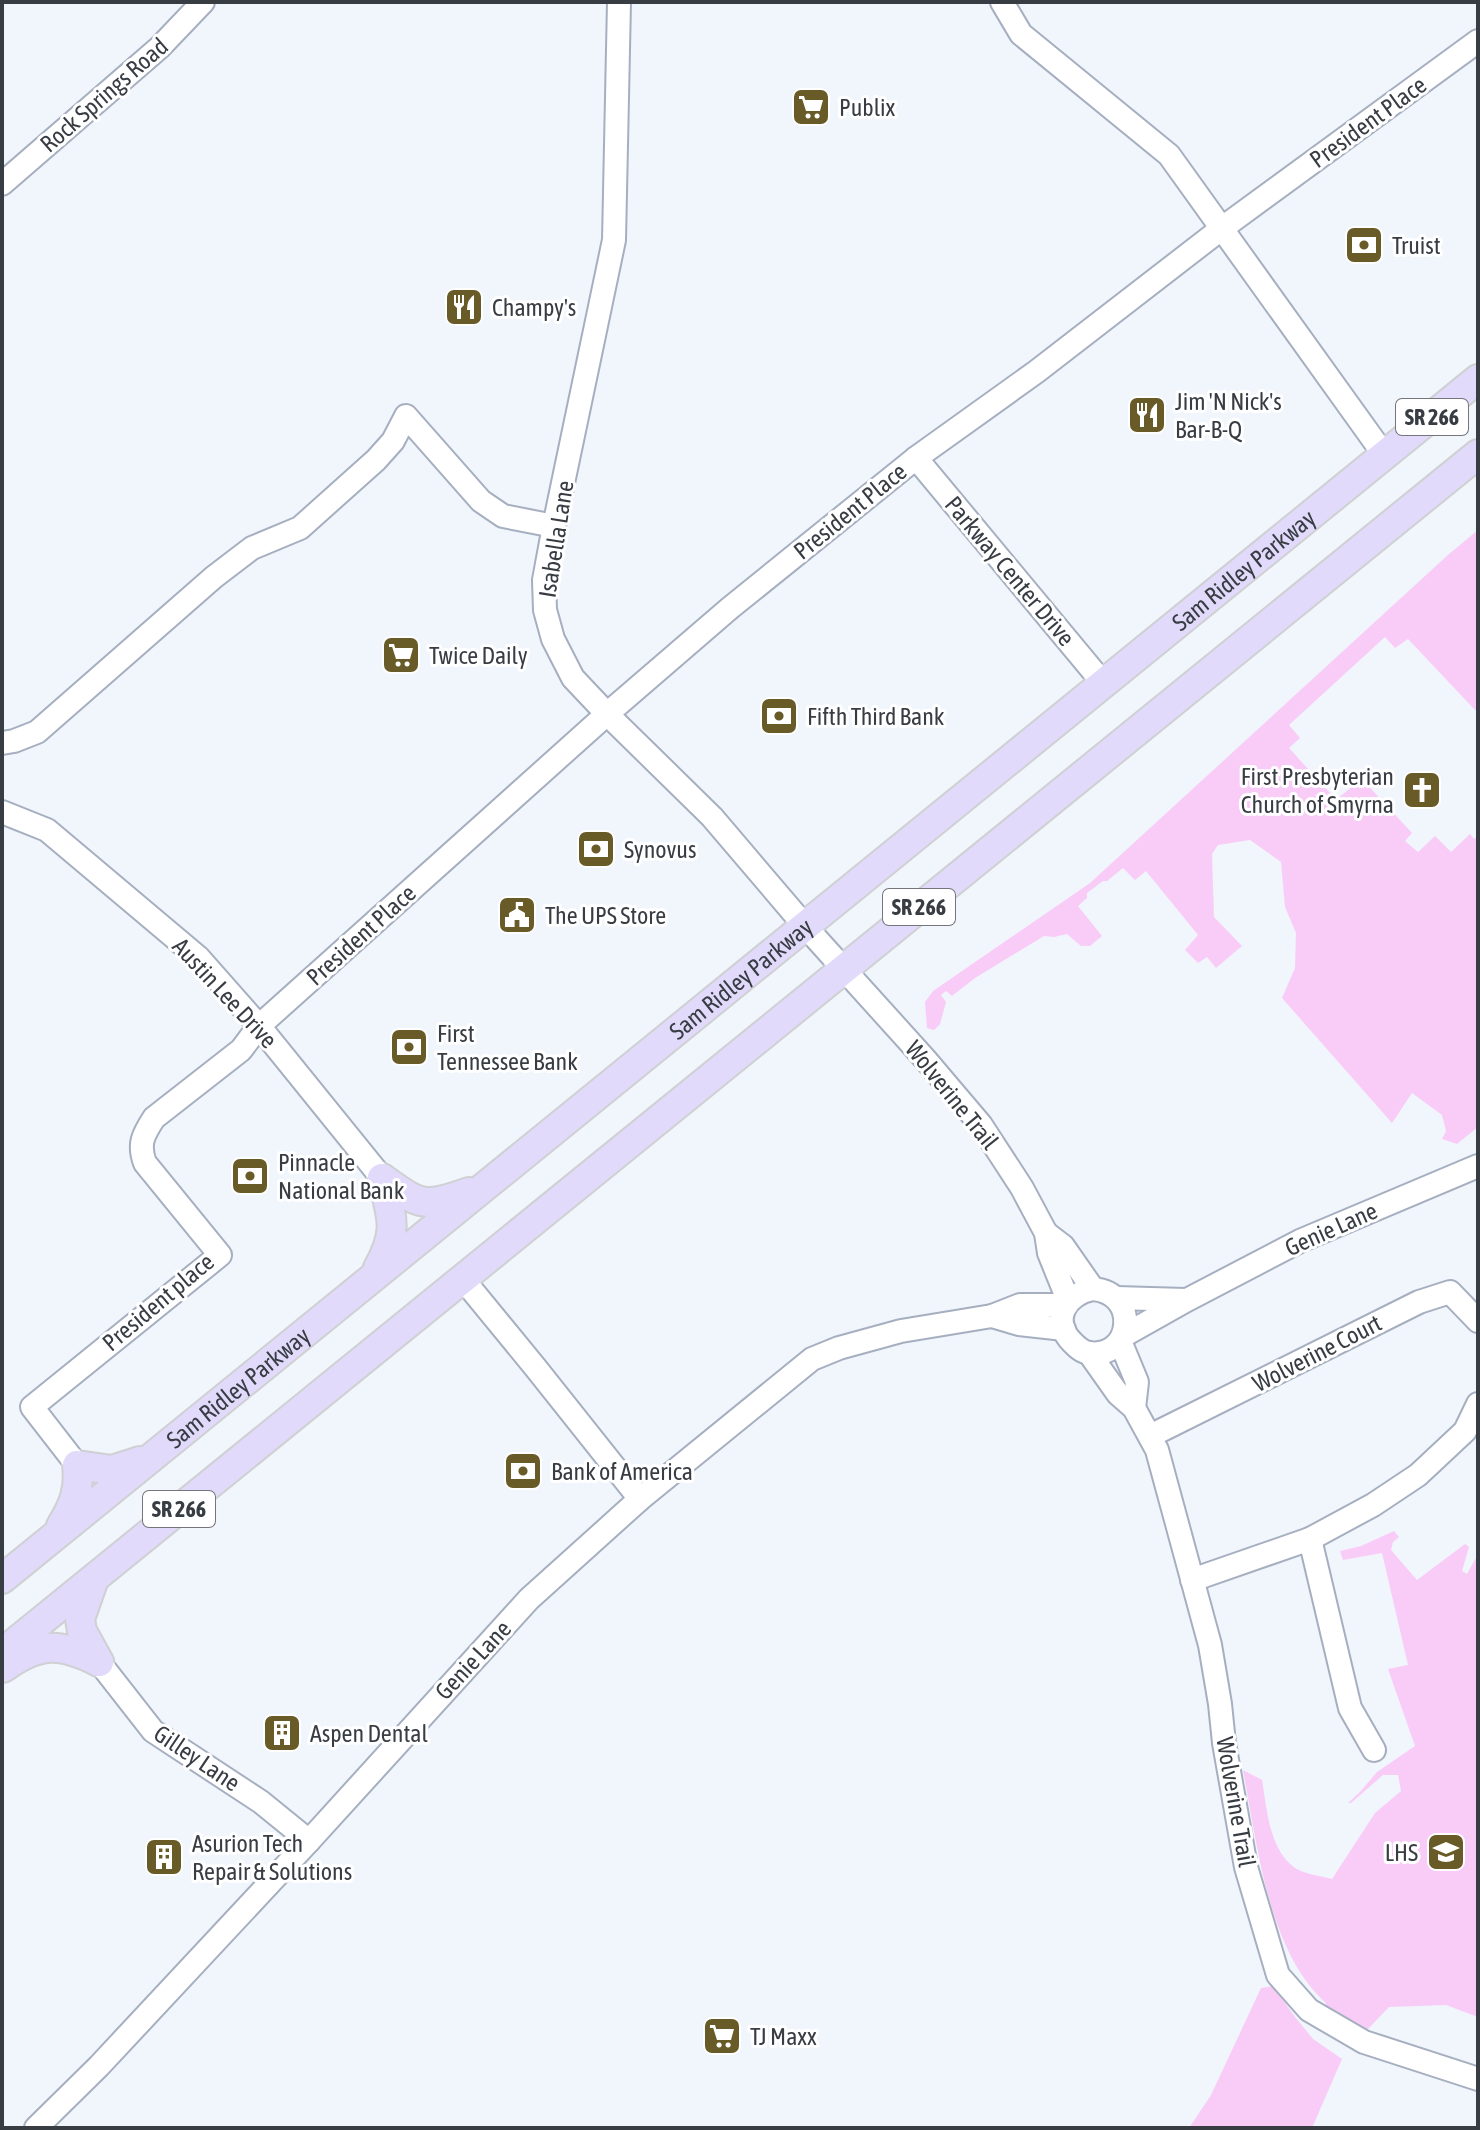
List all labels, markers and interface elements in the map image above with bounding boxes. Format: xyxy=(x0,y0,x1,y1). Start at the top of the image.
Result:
street label: Rock Springs Road xyxy=(35,32,173,158)
street label: President Place xyxy=(1305,71,1431,173)
supermarket icon: Publix xyxy=(790,86,832,128)
place label: Publix xyxy=(839,94,896,121)
bank icon: Truist xyxy=(1343,224,1385,266)
place label: Truist xyxy=(1392,232,1441,259)
restaurant icon: Champy's xyxy=(443,286,485,328)
place label: Champy's xyxy=(492,294,576,321)
place label: Jim 'N Nick's Bar-B-Q xyxy=(1175,388,1282,443)
restaurant icon: Jim 'N Nick's Bar-B-Q xyxy=(1126,394,1168,436)
road number: SR 266 xyxy=(1396,399,1468,435)
street label: President Place xyxy=(788,457,912,565)
street label: Isabella Lane xyxy=(533,479,579,599)
street label: Parkway Center Drive xyxy=(940,491,1080,651)
street label: Sam Ridley Parkway xyxy=(1167,504,1320,636)
supermarket icon: Twice Daily xyxy=(380,634,422,676)
place label: Twice Daily xyxy=(429,642,528,669)
bank icon: Fifth Third Bank xyxy=(758,695,800,737)
place label: Fifth Third Bank xyxy=(807,703,945,730)
place label: First Presbyterian Church of Smyrna xyxy=(1241,763,1394,818)
church icon: First Presbyterian Church of Smyrna xyxy=(1401,769,1443,811)
bank icon: Synovus xyxy=(575,828,617,870)
place label: Synovus xyxy=(624,836,696,863)
street label: President Place xyxy=(301,879,421,991)
road number: SR 266 xyxy=(883,889,955,925)
public building icon: The UPS Store xyxy=(496,894,538,936)
place label: The UPS Store xyxy=(545,902,666,929)
street label: Sam Ridley Parkway xyxy=(664,912,818,1044)
street label: Austin Lee Drive xyxy=(167,933,283,1053)
place label: First Tennessee Bank xyxy=(437,1020,578,1075)
bank icon: First Tennessee Bank xyxy=(388,1026,430,1068)
street label: Wolverine Trail xyxy=(900,1035,1004,1155)
place label: Pinnacle National Bank xyxy=(278,1149,405,1204)
bank icon: Pinnacle National Bank xyxy=(229,1155,271,1197)
street label: Genie Lane xyxy=(1281,1197,1381,1261)
street label: President place xyxy=(97,1248,219,1356)
street label: Wolverine Court xyxy=(1248,1309,1386,1397)
street label: Sam Ridley Parkway xyxy=(161,1321,315,1453)
bank icon: Bank of America xyxy=(502,1450,544,1492)
place label: Bank of America xyxy=(551,1458,693,1485)
road number: SR 266 xyxy=(143,1491,215,1527)
street label: Genie Lane xyxy=(430,1615,516,1705)
building icon: Aspen Dental xyxy=(261,1712,303,1754)
street label: Gilley Lane xyxy=(149,1720,245,1796)
place label: Aspen Dental xyxy=(310,1720,428,1747)
street label: Wolverine Trail xyxy=(1211,1735,1261,1870)
place label: Asurion Tech Repair & Solutions xyxy=(192,1830,352,1885)
school or university icon: LHS xyxy=(1425,1831,1467,1873)
building icon: Asurion Tech Repair & Solutions xyxy=(143,1836,185,1878)
place label: LHS xyxy=(1385,1839,1418,1866)
supermarket icon: TJ Maxx xyxy=(701,2015,743,2057)
place label: TJ Maxx xyxy=(750,2023,817,2050)

